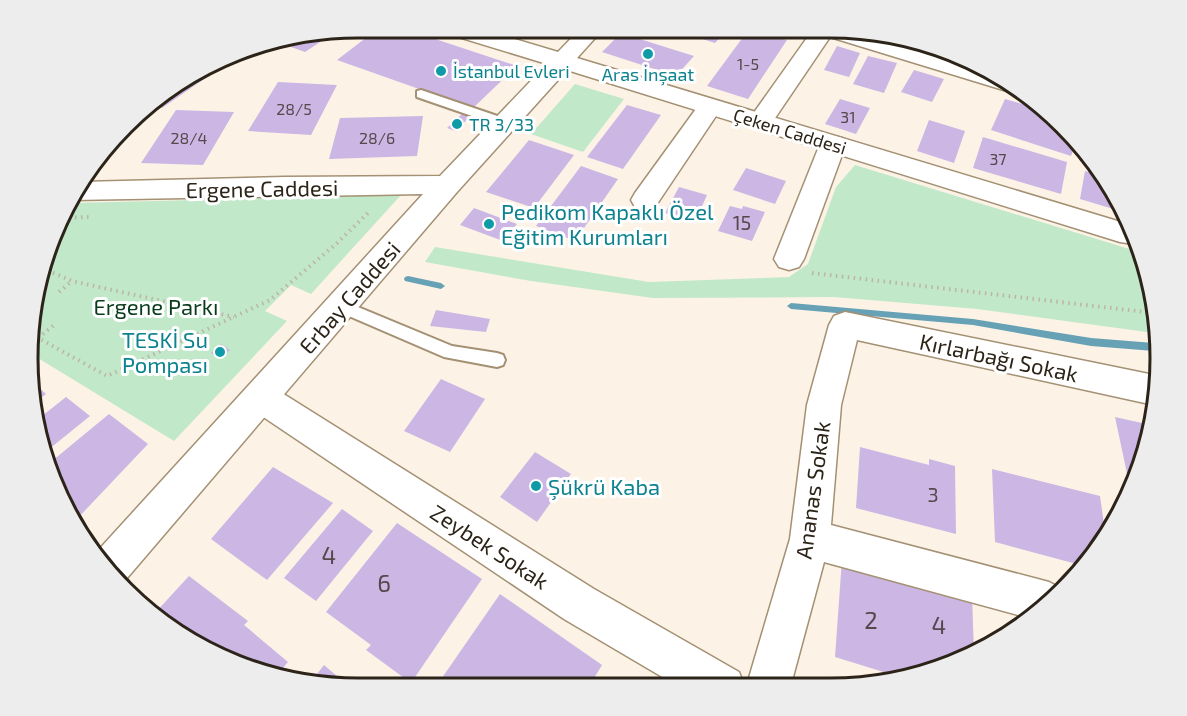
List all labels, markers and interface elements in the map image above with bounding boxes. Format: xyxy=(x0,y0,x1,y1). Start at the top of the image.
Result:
marker: Aras İnşaat xyxy=(641,47,655,61)
house number: 1-5 xyxy=(737,54,759,73)
place label: İstanbul Evleri xyxy=(453,60,570,82)
place label: Aras İnşaat xyxy=(602,63,694,86)
marker: İstanbul Evleri xyxy=(434,64,448,78)
house number: 28/5 xyxy=(276,99,312,118)
street label: Çeken Caddesi xyxy=(731,103,849,160)
house number: 31 xyxy=(840,107,856,126)
place label: TR 3/33 xyxy=(469,113,534,135)
marker: TR 3/33 xyxy=(450,117,464,131)
house number: 28/4 xyxy=(171,128,208,147)
house number: 28/6 xyxy=(359,128,395,147)
house number: 37 xyxy=(989,149,1007,168)
street label: Ergene Caddesi xyxy=(185,174,339,202)
place label: Pedikom Kapaklı Özel Eğitim Kurumları xyxy=(501,198,714,249)
house number: 15 xyxy=(733,210,751,234)
marker: Pedikom Kapaklı Özel Eğitim Kurumları xyxy=(482,217,496,231)
street label: Erbay Caddesi xyxy=(293,236,405,358)
park label: Ergene Parkı xyxy=(93,293,219,319)
place label: TESKİ Su Pompası xyxy=(122,326,208,377)
street label: Kırlarbağı Sokak xyxy=(917,328,1081,386)
marker: TESKİ Su Pompası xyxy=(213,345,227,359)
street label: Ananas Sokak xyxy=(789,419,835,561)
place label: Şükrü Kaba xyxy=(548,473,660,501)
marker: Şükrü Kaba xyxy=(529,479,543,493)
house number: 3 xyxy=(927,482,939,506)
street label: Zeybek Sokak xyxy=(426,498,554,594)
house number: 4 xyxy=(322,540,336,569)
house number: 6 xyxy=(377,568,391,597)
house number: 2 xyxy=(864,605,878,634)
house number: 4 xyxy=(932,610,946,639)

